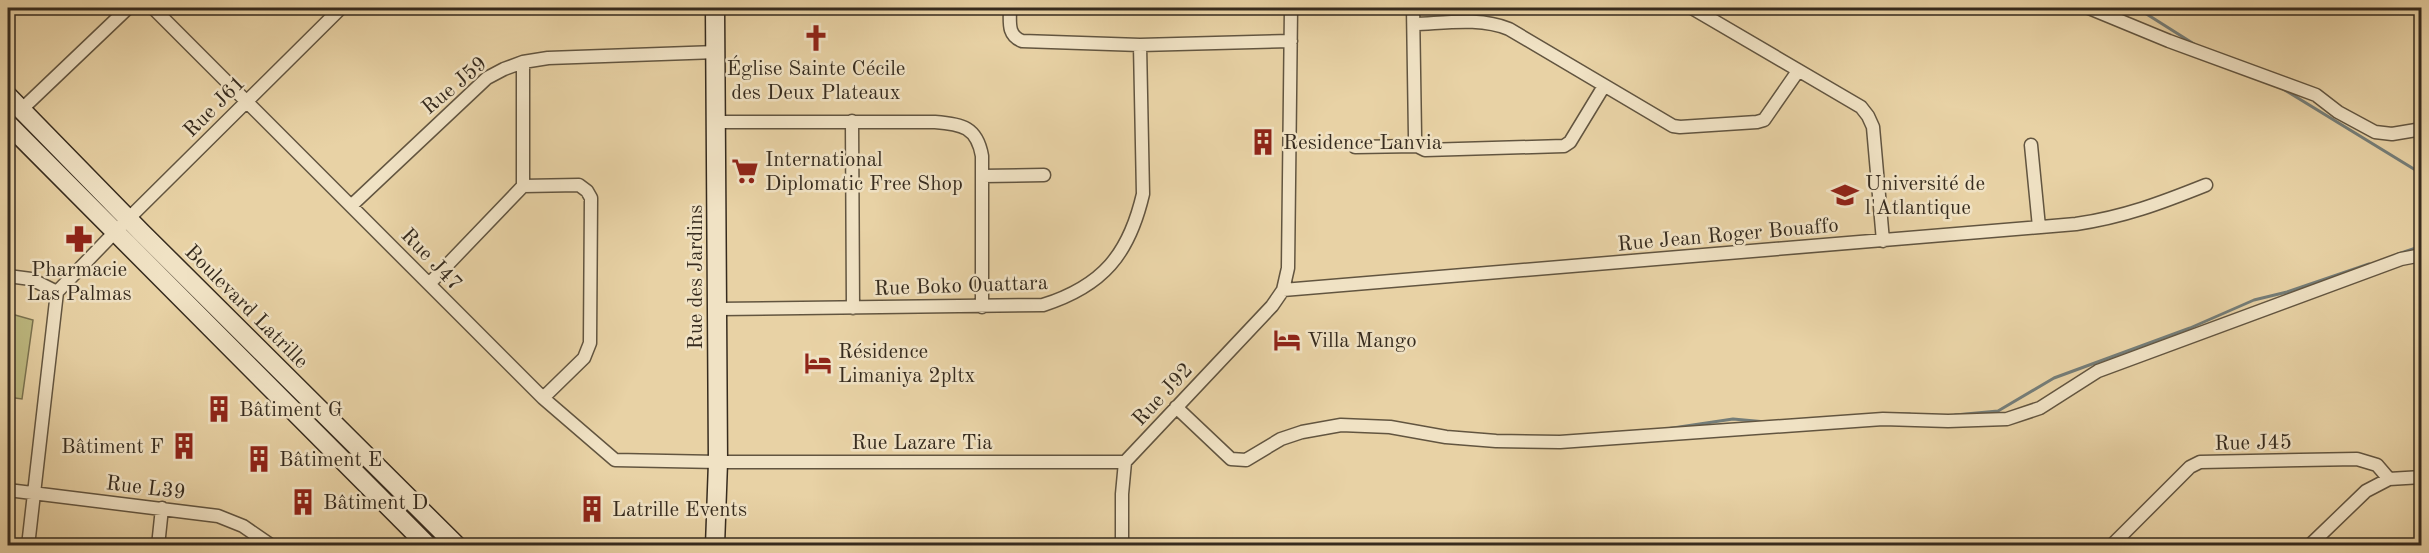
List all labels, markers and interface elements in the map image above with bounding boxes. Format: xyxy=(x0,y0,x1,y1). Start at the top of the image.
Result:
church icon: Église Sainte Cécile des Deux Plateaux xyxy=(801,23,831,53)
street label: Rue J59 xyxy=(419,53,491,119)
place label: Église Sainte Cécile des Deux Plateaux xyxy=(726,55,906,104)
street label: Rue J61 xyxy=(180,72,250,142)
building icon: Residence Lanvia xyxy=(1248,127,1278,157)
place label: Residence Lanvia xyxy=(1283,133,1442,154)
place label: International Diplomatic Free Shop xyxy=(765,150,963,195)
supermarket icon: International Diplomatic Free Shop xyxy=(730,156,760,186)
place label: Université de l'Atlantique xyxy=(1865,174,1985,219)
school or university icon: Université de l'Atlantique xyxy=(1830,180,1860,210)
street label: Rue des Jardins xyxy=(686,205,707,349)
street label: Rue Jean Roger Bouaffo xyxy=(1617,215,1840,256)
pharmacy icon: Pharmacie Las Palmas xyxy=(64,224,94,254)
street label: Rue J47 xyxy=(396,225,465,295)
street label: Boulevard Latrille xyxy=(180,241,312,373)
place label: Pharmacie Las Palmas xyxy=(27,260,132,305)
street label: Rue Boko Ouattara xyxy=(874,273,1048,300)
hotel icon: Villa Mango xyxy=(1272,325,1302,355)
place label: Villa Mango xyxy=(1307,331,1417,352)
place label: Résidence Limaniya 2pltx xyxy=(838,342,976,387)
hotel icon: Résidence Limaniya 2pltx xyxy=(803,348,833,378)
street label: Rue J92 xyxy=(1129,360,1197,431)
building icon: Bâtiment G xyxy=(204,394,234,424)
place label: Bâtiment G xyxy=(239,400,343,421)
building icon: Bâtiment F xyxy=(169,431,199,461)
street label: Rue J45 xyxy=(2214,432,2292,455)
street label: Rue Lazare Tia xyxy=(851,433,993,454)
place label: Bâtiment F xyxy=(61,437,164,458)
building icon: Bâtiment E xyxy=(244,444,274,474)
place label: Bâtiment E xyxy=(279,450,382,471)
street label: Rue L39 xyxy=(105,473,187,504)
building icon: Bâtiment D xyxy=(288,487,318,517)
place label: Bâtiment D xyxy=(323,493,428,514)
building icon: Latrille Events xyxy=(577,494,607,524)
place label: Latrille Events xyxy=(612,500,747,521)

